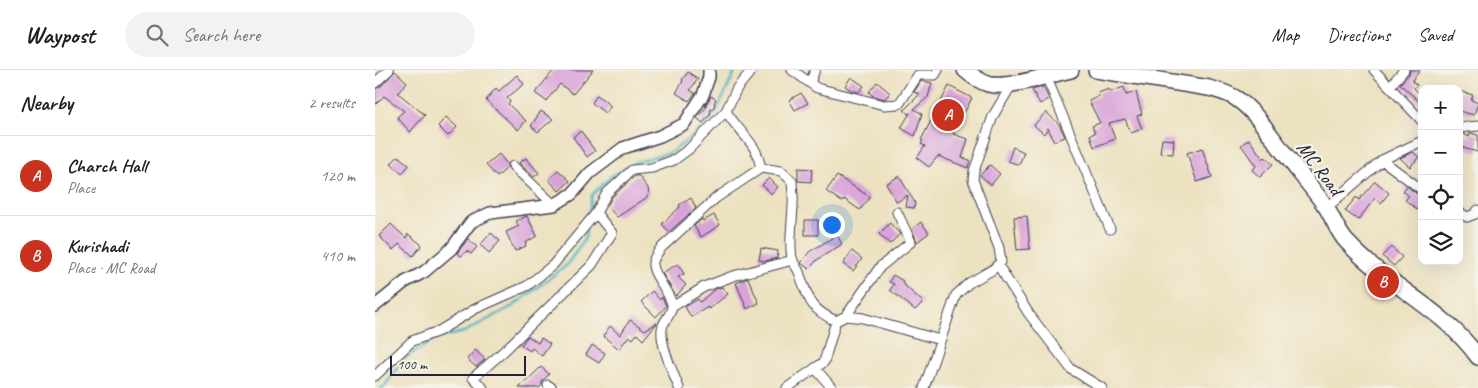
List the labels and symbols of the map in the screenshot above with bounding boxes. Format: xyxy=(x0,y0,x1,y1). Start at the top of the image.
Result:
pin: A xyxy=(932,96,964,134)
street label: MC Road xyxy=(1291,136,1350,203)
your location xyxy=(819,212,845,238)
pin: B xyxy=(1367,263,1399,301)
scale bar xyxy=(390,353,526,376)

